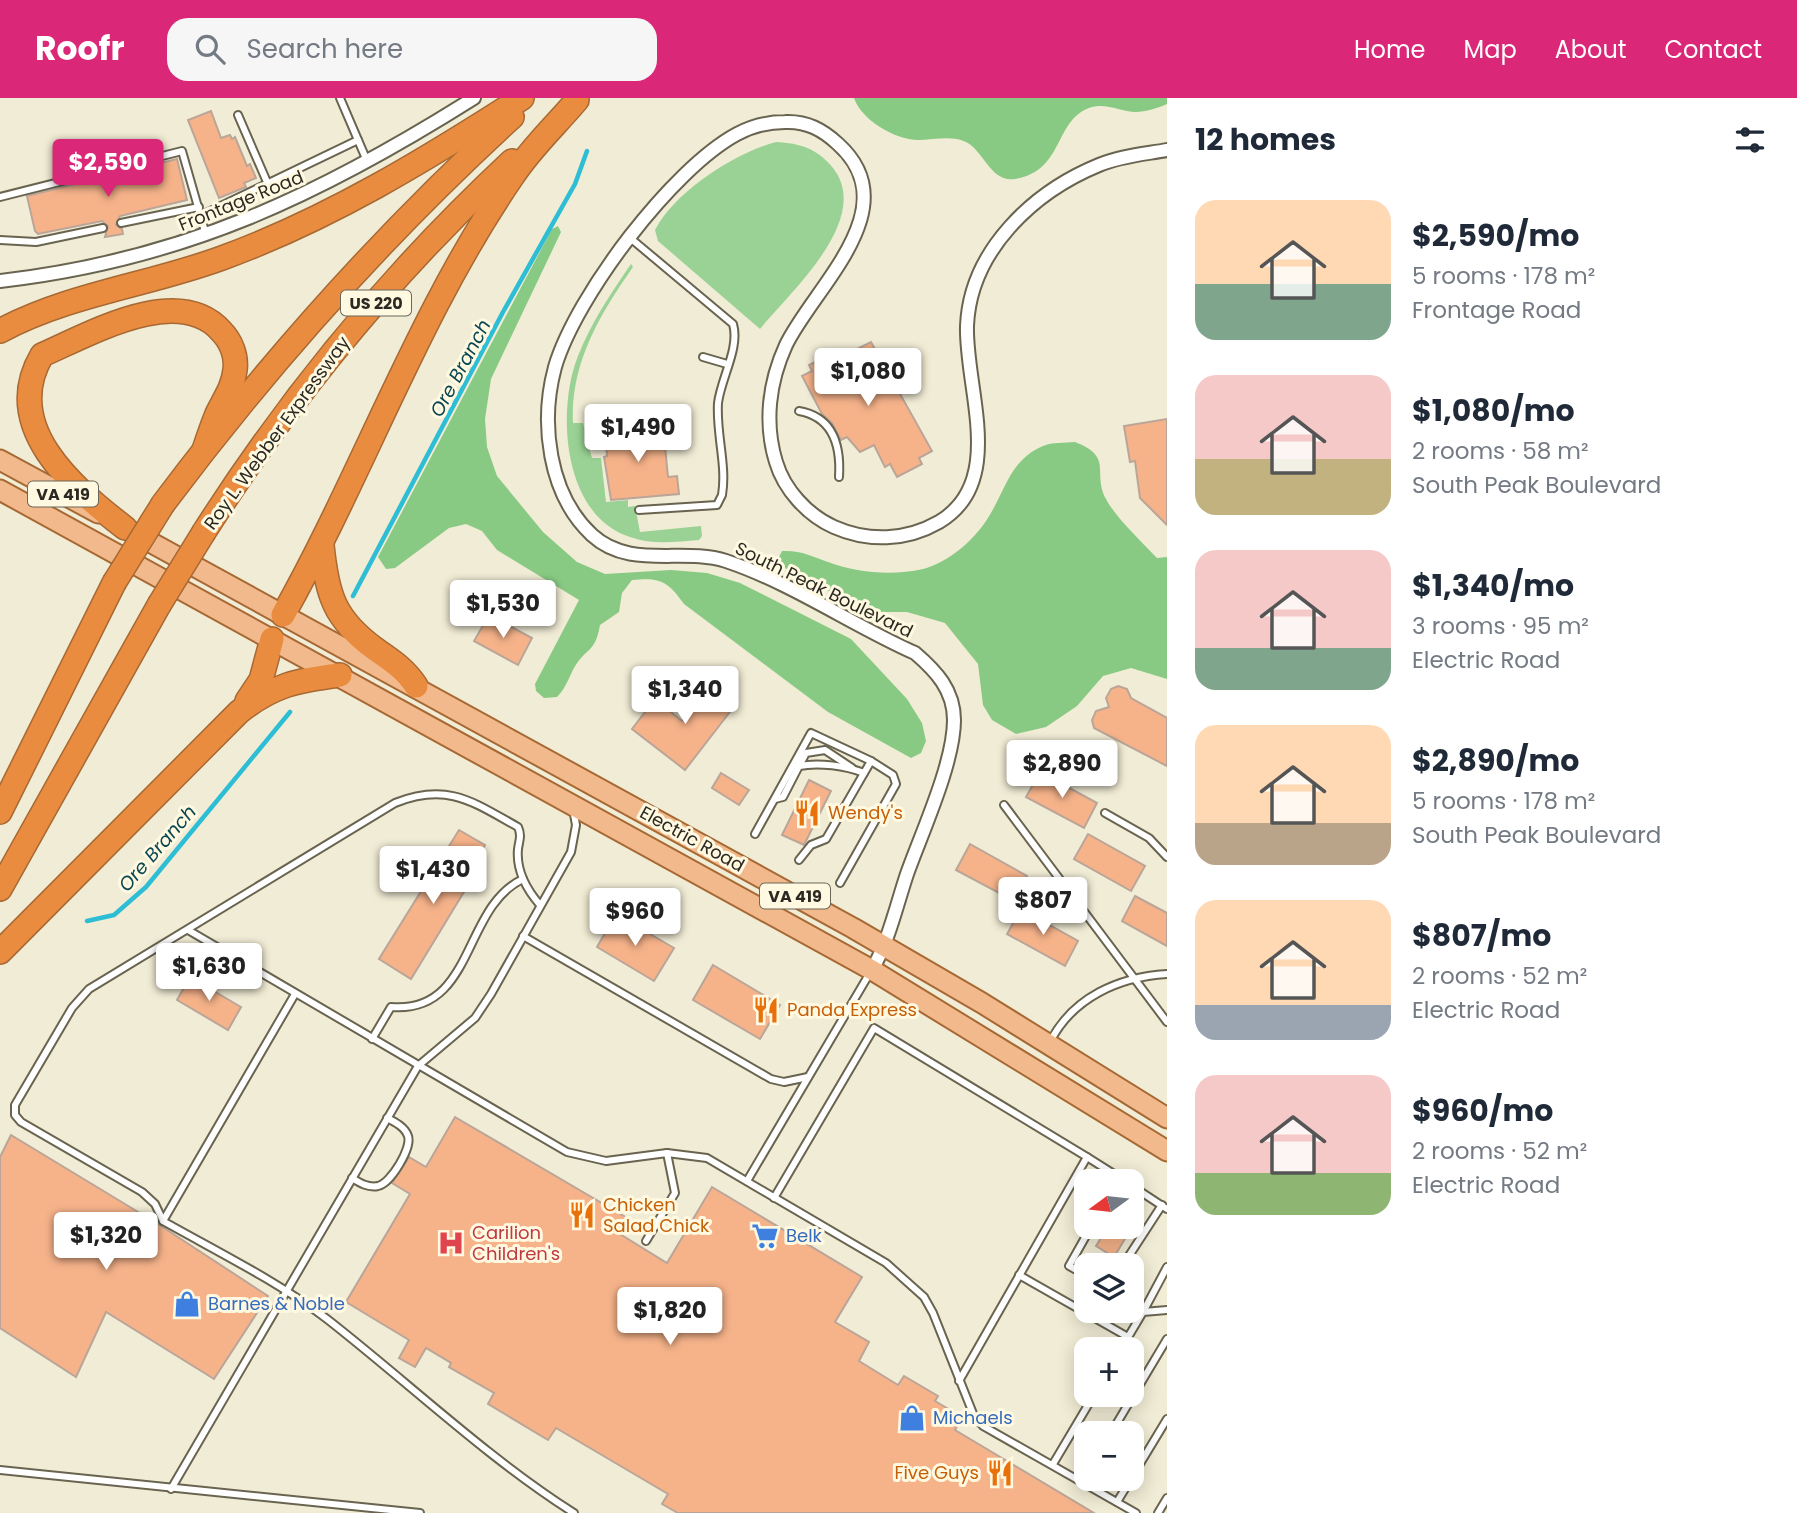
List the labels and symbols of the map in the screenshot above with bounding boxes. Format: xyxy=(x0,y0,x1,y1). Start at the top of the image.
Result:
pin: $2,590 xyxy=(51,140,165,199)
street label: Frontage Road xyxy=(175,164,307,237)
road number: US 220 xyxy=(341,290,411,316)
water label: Ore Branch xyxy=(423,315,497,422)
street label: Roy L. Webber Expressway xyxy=(198,331,355,534)
pin: $1,080 xyxy=(811,348,925,408)
pin: $1,490 xyxy=(581,404,695,464)
road number: VA 419 xyxy=(28,482,98,506)
street label: South Peak Boulevard xyxy=(731,536,917,644)
pin: $1,530 xyxy=(446,580,560,640)
pin: $1,340 xyxy=(628,666,742,726)
pin: $2,890 xyxy=(1005,740,1119,800)
restaurant icon: Wendy's xyxy=(792,798,822,828)
water label: Ore Branch xyxy=(112,799,203,898)
street label: Electric Road xyxy=(635,800,749,878)
place label: Wendy's xyxy=(828,800,903,825)
pin: $1,430 xyxy=(376,846,490,906)
pin: $807 xyxy=(1002,878,1084,937)
road number: VA 419 xyxy=(760,884,830,908)
pin: $960 xyxy=(594,888,676,948)
pin: $1,630 xyxy=(152,944,266,1003)
restaurant icon: Panda Express xyxy=(751,995,781,1025)
place label: Panda Express xyxy=(787,997,917,1022)
north arrow xyxy=(1074,1169,1144,1239)
place label: Chicken Salad Chick xyxy=(603,1192,710,1238)
restaurant icon: Chicken Salad Chick xyxy=(567,1200,597,1230)
pin: $1,320 xyxy=(49,1212,163,1272)
place label: Carilion Children's xyxy=(472,1220,560,1266)
supermarket icon: Belk xyxy=(750,1221,780,1251)
place label: Belk xyxy=(786,1223,823,1248)
hospital icon: Carilion Children's xyxy=(436,1228,466,1258)
pin: $1,820 xyxy=(613,1288,727,1347)
shop icon: Barnes & Noble xyxy=(172,1289,202,1319)
place label: Barnes & Noble xyxy=(208,1291,345,1316)
shop icon: Michaels xyxy=(897,1403,927,1433)
place label: Michaels xyxy=(933,1405,1013,1430)
restaurant icon: Five Guys xyxy=(985,1458,1015,1488)
place label: Five Guys xyxy=(894,1460,979,1485)

